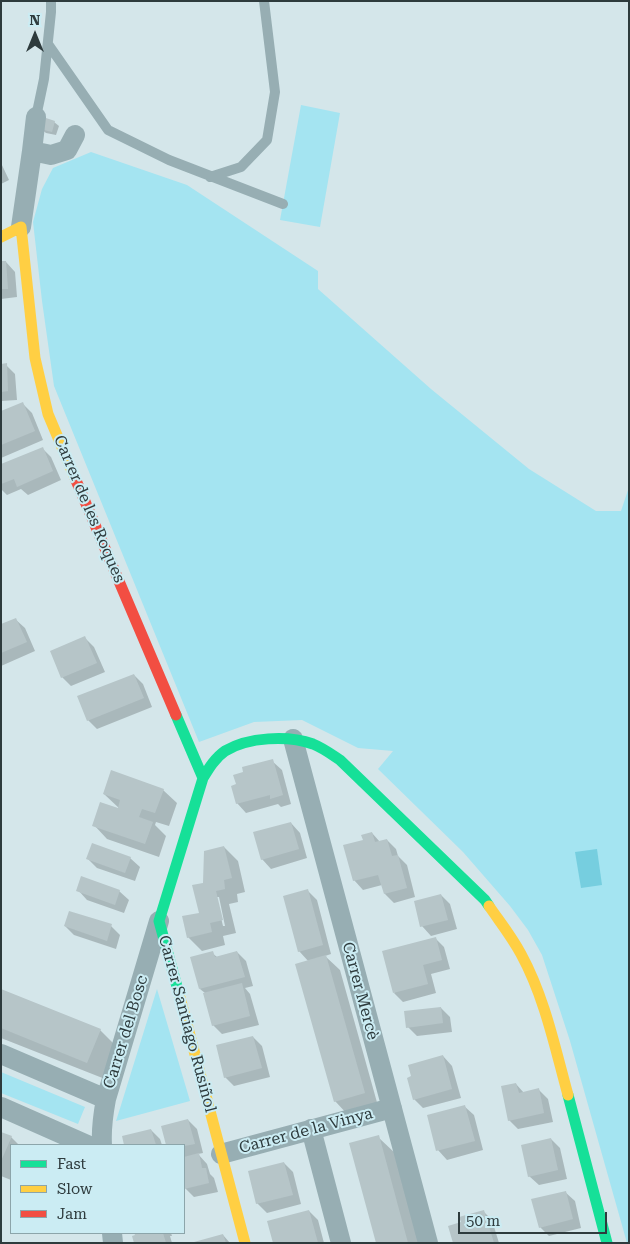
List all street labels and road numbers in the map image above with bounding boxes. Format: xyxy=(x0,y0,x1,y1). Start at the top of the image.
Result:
street label: Carrer de les Roques xyxy=(49,432,129,586)
street label: Carrer Santiago Rusiñol xyxy=(154,933,220,1115)
street label: Carrer Mercè xyxy=(338,940,382,1042)
street label: Carrer del Bosc xyxy=(100,973,152,1091)
street label: Carrer de la Vinya xyxy=(237,1104,375,1158)

